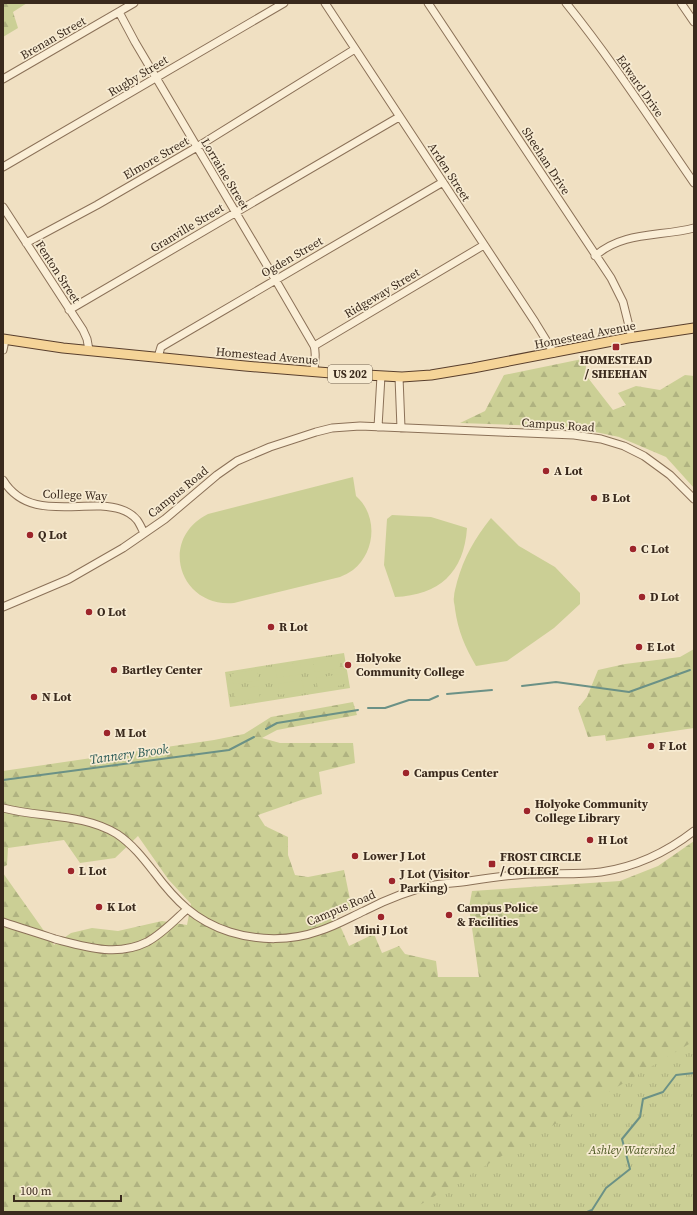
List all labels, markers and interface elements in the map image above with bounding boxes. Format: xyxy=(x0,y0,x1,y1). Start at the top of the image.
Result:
street label: Brenan Street xyxy=(17,13,89,63)
street label: Rugby Street xyxy=(105,52,171,100)
street label: Edward Drive xyxy=(613,52,667,120)
street label: Sheehan Drive xyxy=(518,124,574,198)
street label: Elmore Street xyxy=(120,133,192,183)
street label: Lorraine Street xyxy=(197,135,253,213)
street label: Arden Street xyxy=(424,140,474,205)
street label: Granville Street xyxy=(147,200,227,256)
street label: Ogden Street xyxy=(258,233,326,281)
street label: Fenton Street xyxy=(32,238,84,306)
street label: Ridgeway Street xyxy=(341,264,423,322)
street label: Homestead Avenue xyxy=(533,317,637,353)
marker: HOMESTEAD / SHEEHAN xyxy=(611,342,621,352)
street label: Homestead Avenue xyxy=(215,344,319,368)
place label: HOMESTEAD / SHEEHAN xyxy=(580,352,653,382)
road number: US 202 xyxy=(328,365,372,383)
street label: Campus Road xyxy=(521,414,595,436)
street label: Campus Road xyxy=(144,463,212,521)
place label: A Lot xyxy=(554,463,583,479)
marker: A Lot xyxy=(541,466,551,476)
street label: College Way xyxy=(42,486,109,504)
place label: B Lot xyxy=(602,490,631,506)
marker: B Lot xyxy=(589,493,599,503)
place label: Q Lot xyxy=(38,527,68,543)
marker: Q Lot xyxy=(25,530,35,540)
place label: C Lot xyxy=(641,541,670,557)
marker: C Lot xyxy=(628,544,638,554)
place label: D Lot xyxy=(650,589,680,605)
marker: D Lot xyxy=(637,592,647,602)
place label: O Lot xyxy=(97,604,127,620)
marker: O Lot xyxy=(84,607,94,617)
place label: R Lot xyxy=(279,619,308,635)
marker: R Lot xyxy=(266,622,276,632)
place label: E Lot xyxy=(647,639,675,655)
marker: E Lot xyxy=(634,642,644,652)
place label: Holyoke Community College xyxy=(356,650,465,680)
marker: Holyoke Community College xyxy=(343,660,353,670)
place label: Bartley Center xyxy=(122,662,203,678)
marker: Bartley Center xyxy=(109,665,119,675)
place label: N Lot xyxy=(42,689,72,705)
marker: N Lot xyxy=(29,692,39,702)
place label: M Lot xyxy=(115,725,147,741)
marker: M Lot xyxy=(102,728,112,738)
place label: F Lot xyxy=(659,738,687,754)
water label: Tannery Brook xyxy=(89,740,170,768)
marker: F Lot xyxy=(646,741,656,751)
place label: Campus Center xyxy=(414,765,499,781)
marker: Campus Center xyxy=(401,768,411,778)
place label: Holyoke Community College Library xyxy=(535,796,649,826)
marker: Holyoke Community College Library xyxy=(522,806,532,816)
place label: H Lot xyxy=(598,832,628,848)
marker: H Lot xyxy=(585,835,595,845)
place label: Lower J Lot xyxy=(363,848,426,864)
place label: FROST CIRCLE / COLLEGE xyxy=(500,849,581,879)
marker: Lower J Lot xyxy=(350,851,360,861)
marker: FROST CIRCLE / COLLEGE xyxy=(487,859,497,869)
place label: L Lot xyxy=(79,863,107,879)
marker: L Lot xyxy=(66,866,76,876)
place label: J Lot (Visitor Parking) xyxy=(399,866,470,896)
marker: J Lot (Visitor Parking) xyxy=(387,876,397,886)
street label: Campus Road xyxy=(304,886,378,930)
place label: K Lot xyxy=(107,899,137,915)
place label: Campus Police & Facilities xyxy=(457,900,538,930)
marker: K Lot xyxy=(94,902,104,912)
marker: Campus Police & Facilities xyxy=(444,910,454,920)
marker: Mini J Lot xyxy=(376,912,386,922)
place label: Mini J Lot xyxy=(354,922,409,938)
park label: Ashley Watershed xyxy=(588,1142,676,1158)
scale bar xyxy=(14,1177,121,1203)
text: 100 m xyxy=(20,1183,52,1199)

